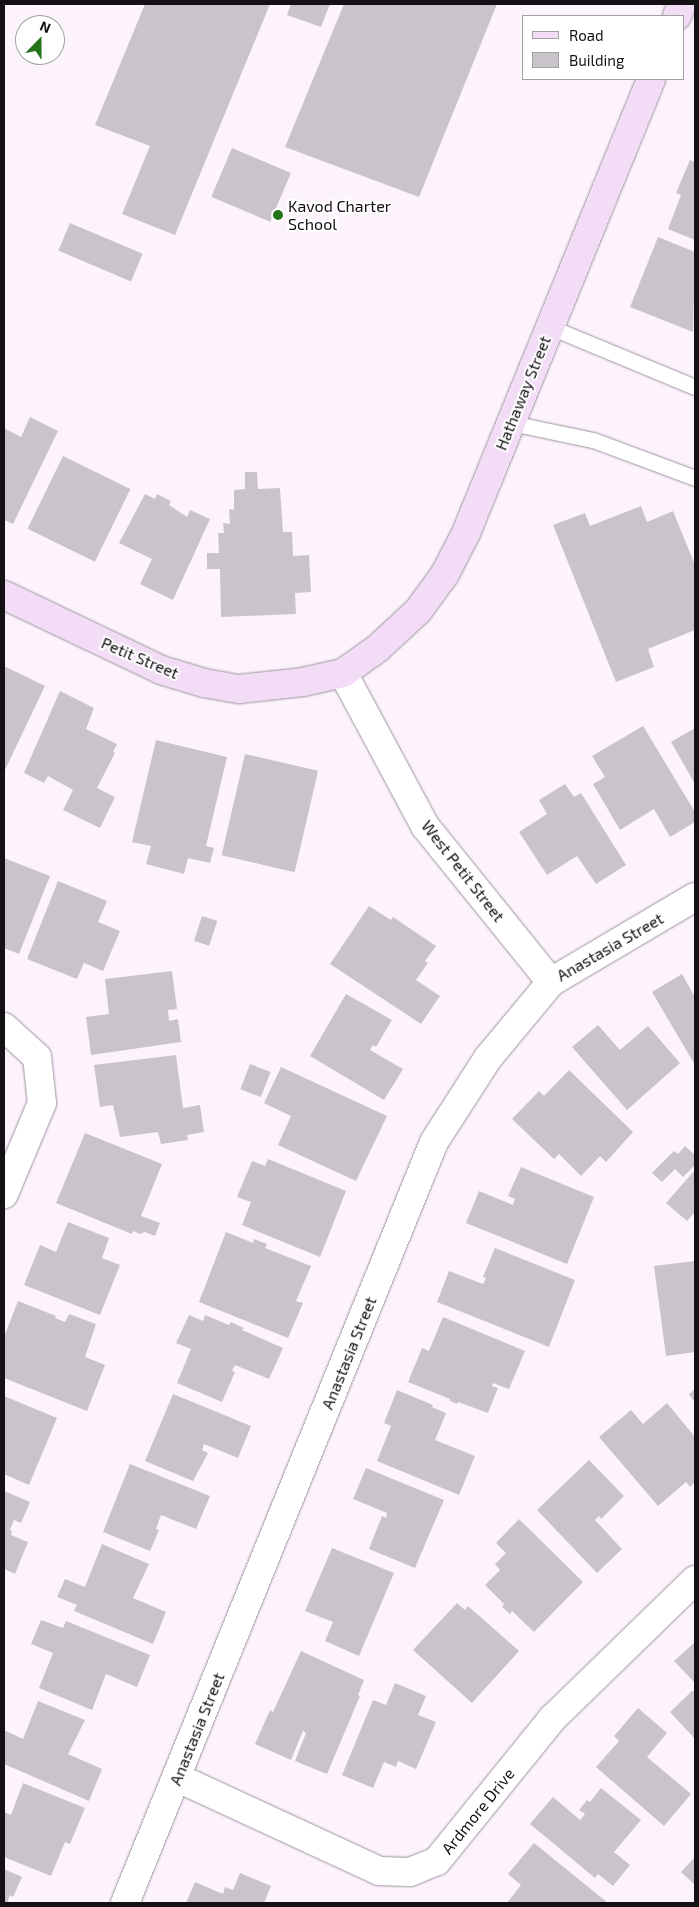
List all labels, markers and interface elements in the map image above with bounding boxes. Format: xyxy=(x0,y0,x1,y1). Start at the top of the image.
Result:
north arrow xyxy=(15,15,65,65)
legend xyxy=(522,15,684,80)
text: N xyxy=(38,17,53,36)
text: Road xyxy=(569,26,604,44)
text: Building xyxy=(569,51,624,69)
place label: Kavod Charter School xyxy=(288,196,391,234)
marker: Kavod Charter School xyxy=(272,209,284,221)
street label: Hathaway Street xyxy=(491,333,555,453)
street label: Petit Street xyxy=(98,633,182,683)
street label: West Petit Street xyxy=(417,816,509,926)
street label: Anastasia Street xyxy=(553,909,667,985)
street label: Anastasia Street xyxy=(318,1294,380,1412)
street label: Anastasia Street xyxy=(166,1670,228,1788)
street label: Ardmore Drive xyxy=(438,1764,518,1858)

